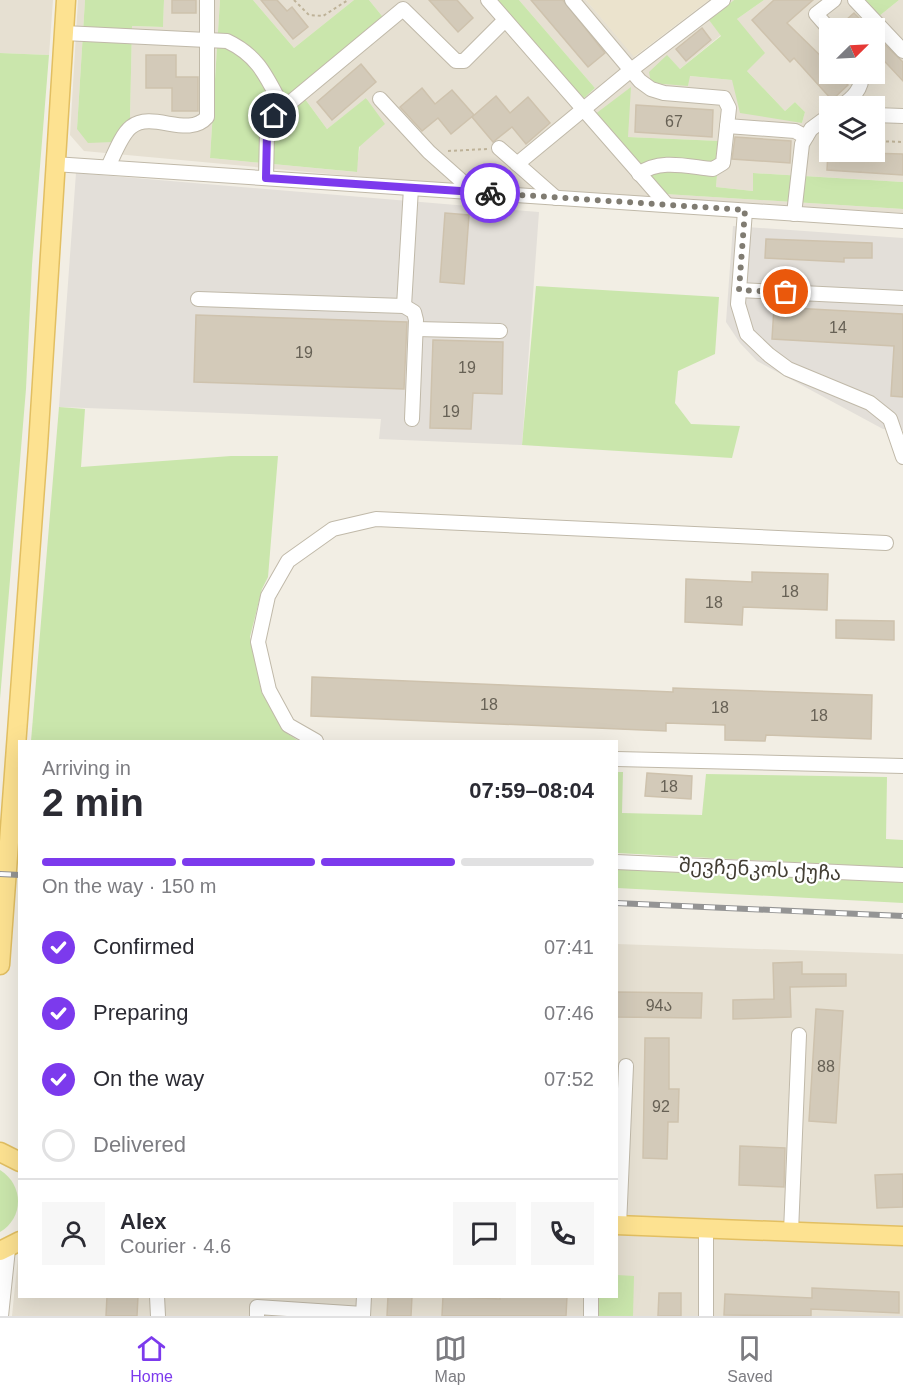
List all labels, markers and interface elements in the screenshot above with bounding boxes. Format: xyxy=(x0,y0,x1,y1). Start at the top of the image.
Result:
north arrow xyxy=(819,18,885,84)
map controls xyxy=(819,18,885,162)
pin xyxy=(248,90,299,141)
button: layers xyxy=(819,96,885,162)
icon: home xyxy=(257,99,290,132)
house number: 67 xyxy=(665,113,683,130)
courier xyxy=(460,163,520,223)
icon: bike xyxy=(474,177,507,210)
pin xyxy=(760,266,811,317)
icon: bag xyxy=(769,275,802,308)
house number: 14 xyxy=(829,319,847,336)
house number: 19 xyxy=(295,344,313,361)
house number: 19 xyxy=(458,359,476,376)
house number: 19 xyxy=(442,403,460,420)
house number: 18 xyxy=(781,583,799,600)
house number: 18 xyxy=(705,594,723,611)
house number: 18 xyxy=(480,696,498,713)
house number: 18 xyxy=(711,699,729,716)
house number: 18 xyxy=(810,707,828,724)
text: Arriving in xyxy=(42,757,131,779)
text: 07:59–08:04 xyxy=(469,778,594,803)
house number: 18 xyxy=(660,778,678,795)
text: 2 min xyxy=(42,781,144,824)
street label: შევჩენკოს ქუჩა xyxy=(678,854,842,885)
text: On the way · 150 m xyxy=(42,875,217,897)
icon: check xyxy=(42,931,75,964)
text: Confirmed xyxy=(93,934,194,959)
text: 07:41 xyxy=(544,936,594,958)
icon: check xyxy=(42,997,75,1030)
house number: 94ა xyxy=(646,997,672,1014)
text: Preparing xyxy=(93,1000,188,1025)
text: 07:46 xyxy=(544,1002,594,1024)
house number: 88 xyxy=(817,1058,835,1075)
icon: check xyxy=(42,1063,75,1096)
text: On the way xyxy=(93,1066,204,1091)
text: 07:52 xyxy=(544,1068,594,1090)
house number: 92 xyxy=(652,1098,670,1115)
text: Delivered xyxy=(93,1132,186,1157)
button: person xyxy=(42,1202,105,1265)
button: chat xyxy=(453,1202,516,1265)
button: phone xyxy=(531,1202,594,1265)
text: Alex xyxy=(120,1209,166,1234)
text: Courier · 4.6 xyxy=(120,1235,231,1257)
tab: Home xyxy=(130,1332,173,1386)
tab: Map xyxy=(434,1332,467,1386)
tab: Saved xyxy=(727,1332,773,1386)

